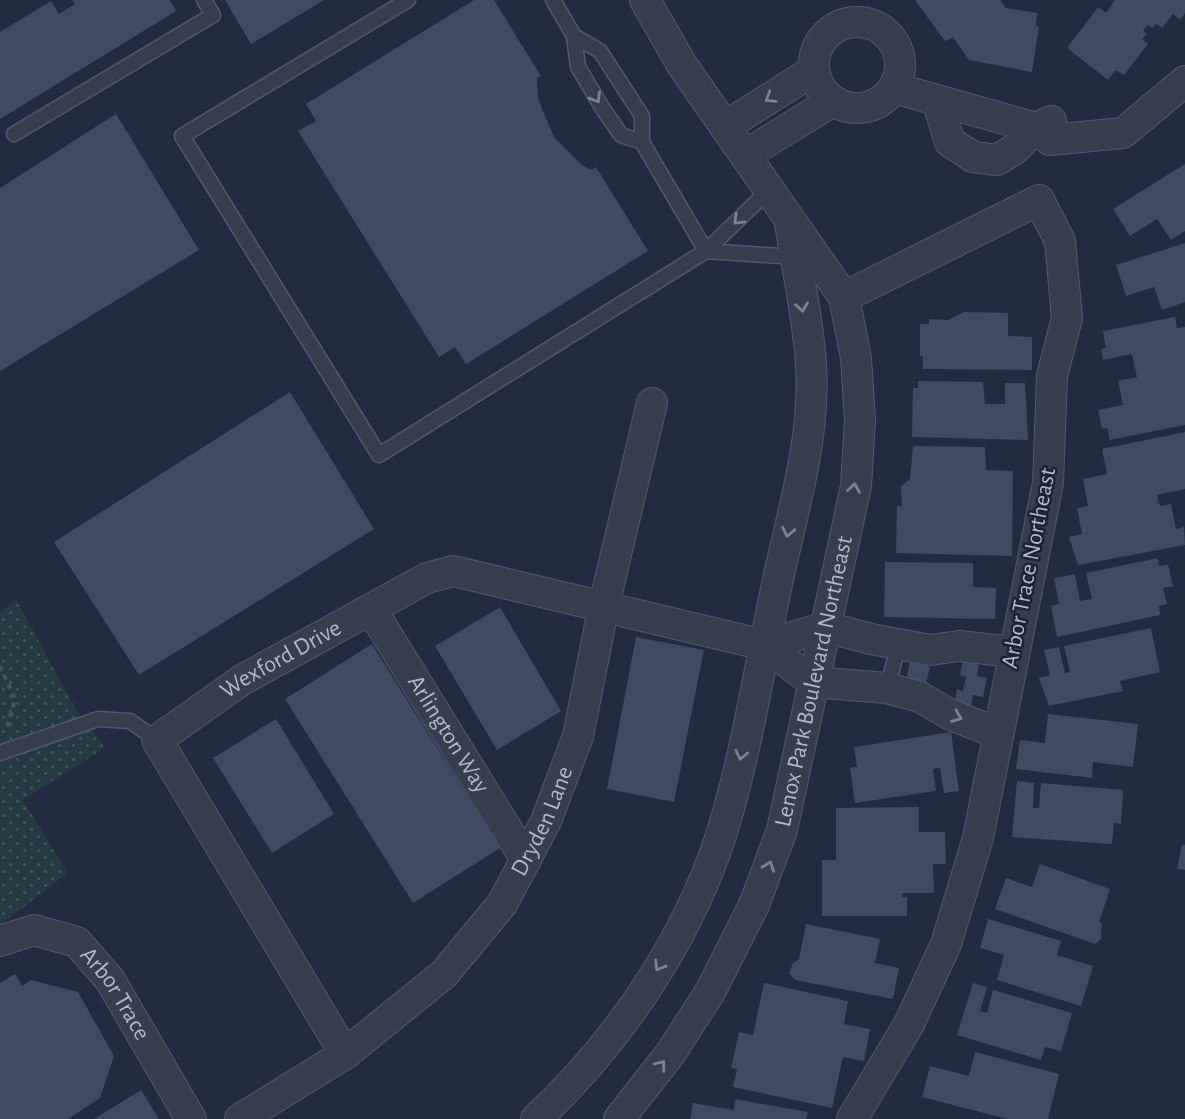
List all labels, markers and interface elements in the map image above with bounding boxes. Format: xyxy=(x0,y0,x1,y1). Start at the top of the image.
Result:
one-way arrow xyxy=(765,90,778,103)
one-way arrow xyxy=(588,91,601,104)
one-way arrow xyxy=(734,212,747,225)
one-way arrow xyxy=(794,301,809,313)
street label: Arbor Trace Northeast xyxy=(998,465,1060,670)
one-way arrow xyxy=(847,482,862,494)
one-way arrow xyxy=(782,526,797,538)
street label: Lenox Park Boulevard Northeast xyxy=(771,533,857,829)
street label: Wexford Drive xyxy=(216,616,345,703)
street label: Arlington Way xyxy=(403,671,494,797)
one-way arrow xyxy=(951,709,963,723)
one-way arrow xyxy=(735,749,750,761)
street label: Dryden Lane xyxy=(507,763,577,880)
one-way arrow xyxy=(760,861,774,873)
street label: Arbor Trace xyxy=(75,943,154,1044)
one-way arrow xyxy=(655,958,668,971)
one-way arrow xyxy=(652,1061,665,1073)

